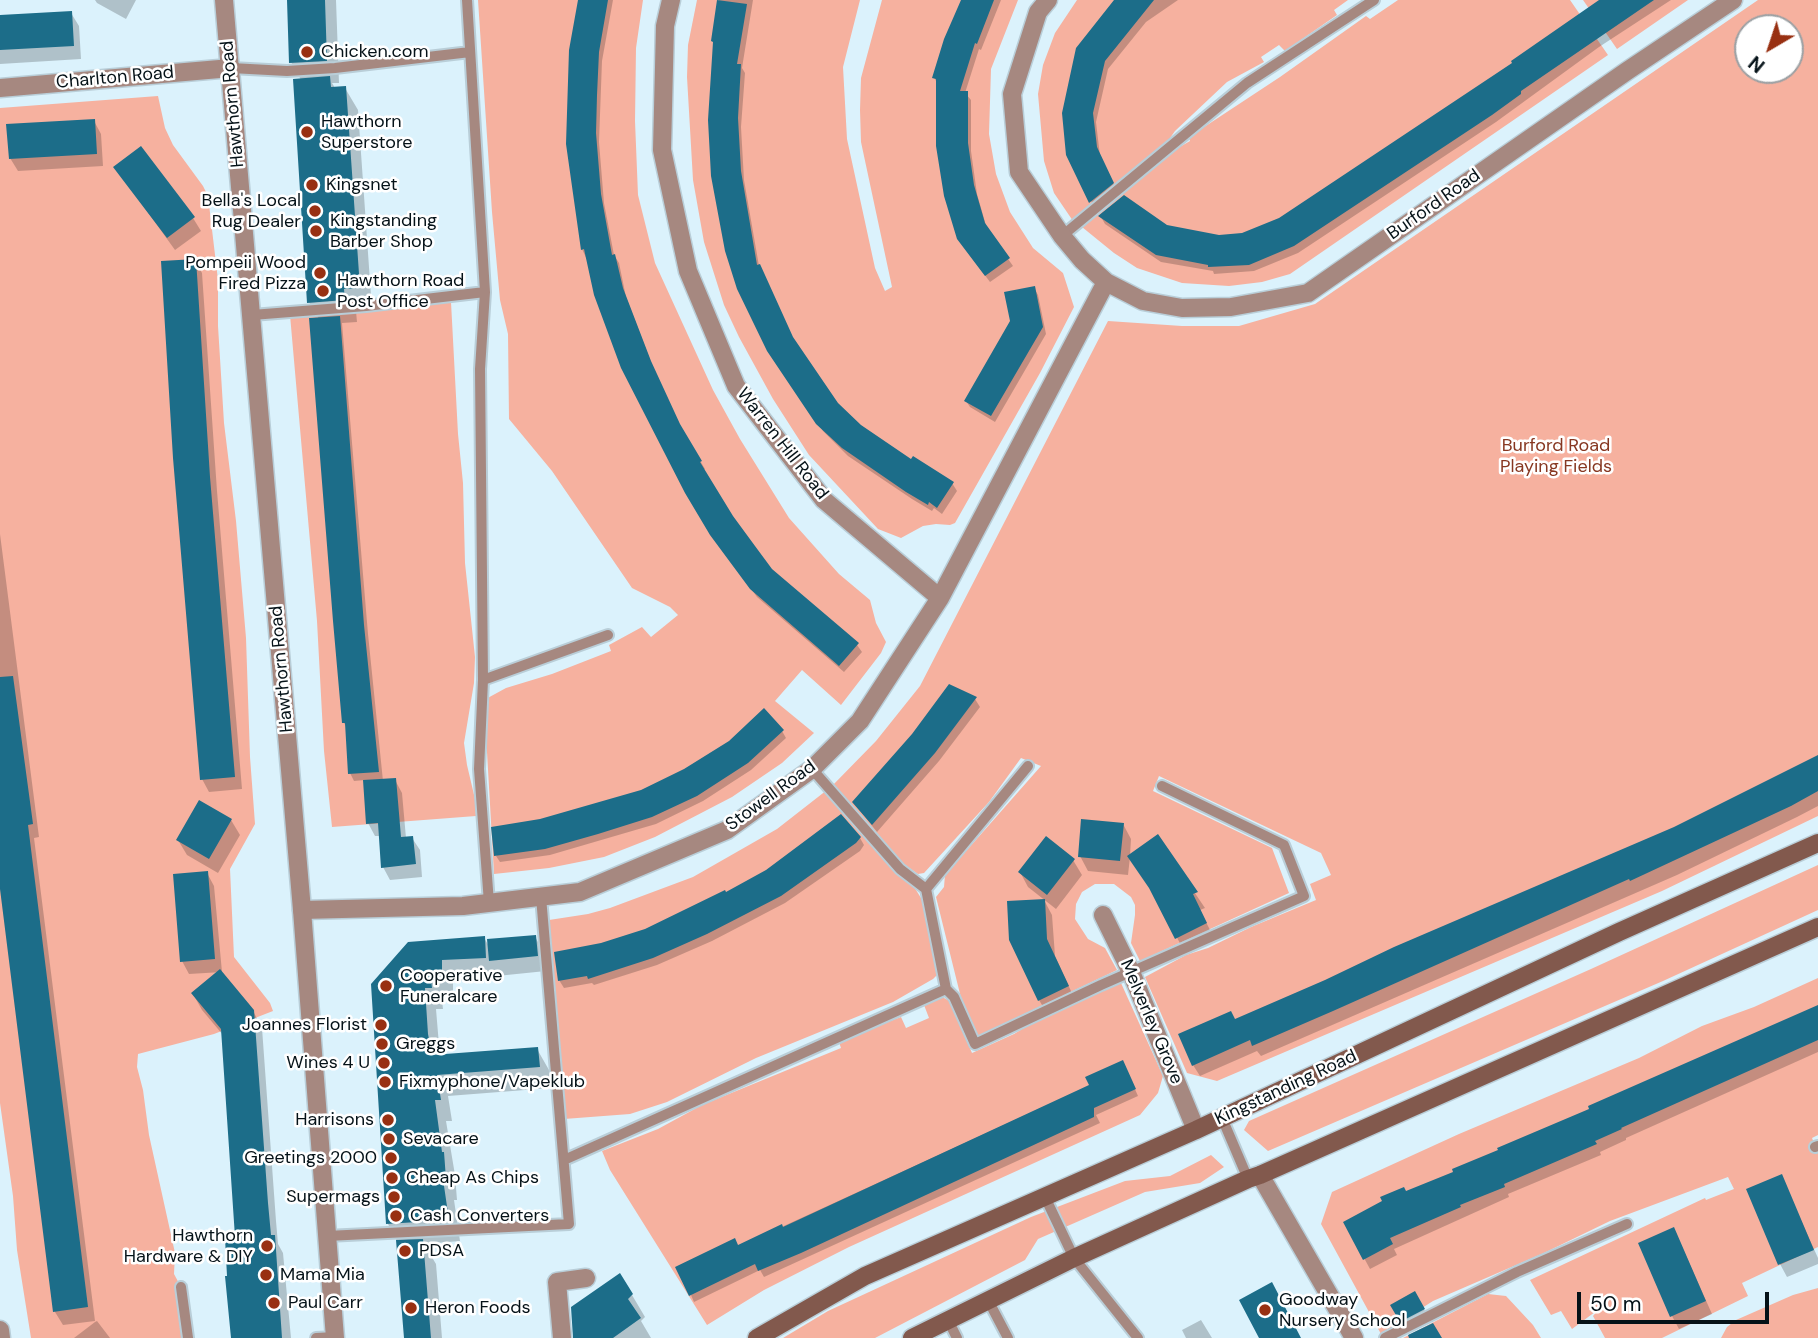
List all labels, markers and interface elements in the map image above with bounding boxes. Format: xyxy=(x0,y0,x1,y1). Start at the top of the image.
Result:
north arrow xyxy=(1734,14,1804,84)
street label: Hawthorn Road xyxy=(217,40,249,168)
place label: Chicken.com xyxy=(321,41,428,63)
marker: Chicken.com xyxy=(299,44,315,60)
text: N xyxy=(1743,50,1770,78)
street label: Charlton Road xyxy=(55,62,175,94)
place label: Hawthorn Superstore xyxy=(321,111,413,154)
marker: Hawthorn Superstore xyxy=(299,124,315,140)
street label: Burford Road xyxy=(1383,165,1485,245)
place label: Kingsnet xyxy=(326,174,398,196)
marker: Kingsnet xyxy=(304,177,320,193)
place label: Bella's Local Rug Dealer xyxy=(202,190,301,232)
marker: Bella's Local Rug Dealer xyxy=(307,203,323,219)
place label: Kingstanding Barber Shop xyxy=(330,210,437,252)
marker: Kingstanding Barber Shop xyxy=(308,223,324,239)
place label: Pompeii Wood Fired Pizza xyxy=(185,252,306,294)
marker: Pompeii Wood Fired Pizza xyxy=(312,265,328,281)
place label: Hawthorn Road Post Office xyxy=(337,270,464,312)
marker: Hawthorn Road Post Office xyxy=(315,283,331,299)
street label: Warren Hill Road xyxy=(732,384,832,504)
park label: Burford Road Playing Fields xyxy=(1500,435,1612,478)
street label: Hawthorn Road xyxy=(266,605,298,733)
street label: Stowell Road xyxy=(722,756,820,836)
street label: Melverley Grove xyxy=(1115,956,1187,1088)
place label: Cooperative Funeralcare xyxy=(400,965,503,1007)
marker: Cooperative Funeralcare xyxy=(378,978,394,994)
place label: Joannes Florist xyxy=(242,1014,367,1036)
marker: Joannes Florist xyxy=(373,1017,389,1033)
place label: Greggs xyxy=(396,1033,455,1055)
marker: Greggs xyxy=(374,1036,390,1052)
street label: Kingstanding Road xyxy=(1212,1046,1360,1130)
place label: Wines 4 U xyxy=(286,1052,370,1074)
marker: Wines 4 U xyxy=(376,1055,392,1071)
place label: Fixmyphone/Vapeklub xyxy=(399,1071,585,1093)
marker: Fixmyphone/Vapeklub xyxy=(377,1074,393,1090)
place label: Harrisons xyxy=(295,1109,374,1131)
marker: Harrisons xyxy=(380,1112,396,1128)
place label: Sevacare xyxy=(403,1128,479,1150)
marker: Sevacare xyxy=(381,1131,397,1147)
place label: Greetings 2000 xyxy=(244,1147,377,1169)
marker: Greetings 2000 xyxy=(383,1150,399,1166)
place label: Cheap As Chips xyxy=(406,1167,539,1189)
marker: Cheap As Chips xyxy=(384,1170,400,1186)
place label: Supermags xyxy=(286,1186,380,1208)
marker: Supermags xyxy=(386,1189,402,1205)
place label: Cash Converters xyxy=(410,1205,549,1227)
marker: Cash Converters xyxy=(388,1208,404,1224)
place label: Hawthorn Hardware & DIY xyxy=(124,1225,253,1268)
marker: Hawthorn Hardware & DIY xyxy=(259,1238,275,1254)
place label: PDSA xyxy=(419,1240,464,1262)
marker: PDSA xyxy=(397,1243,413,1259)
place label: Mama Mia xyxy=(280,1264,365,1286)
marker: Mama Mia xyxy=(258,1267,274,1283)
scale bar xyxy=(1580,1278,1772,1322)
place label: Goodway Nursery School xyxy=(1279,1289,1406,1332)
text: 50 m xyxy=(1590,1290,1641,1318)
place label: Paul Carr xyxy=(288,1292,363,1314)
marker: Paul Carr xyxy=(266,1295,282,1311)
place label: Heron Foods xyxy=(425,1297,531,1319)
marker: Heron Foods xyxy=(403,1300,419,1316)
marker: Goodway Nursery School xyxy=(1257,1302,1273,1318)

